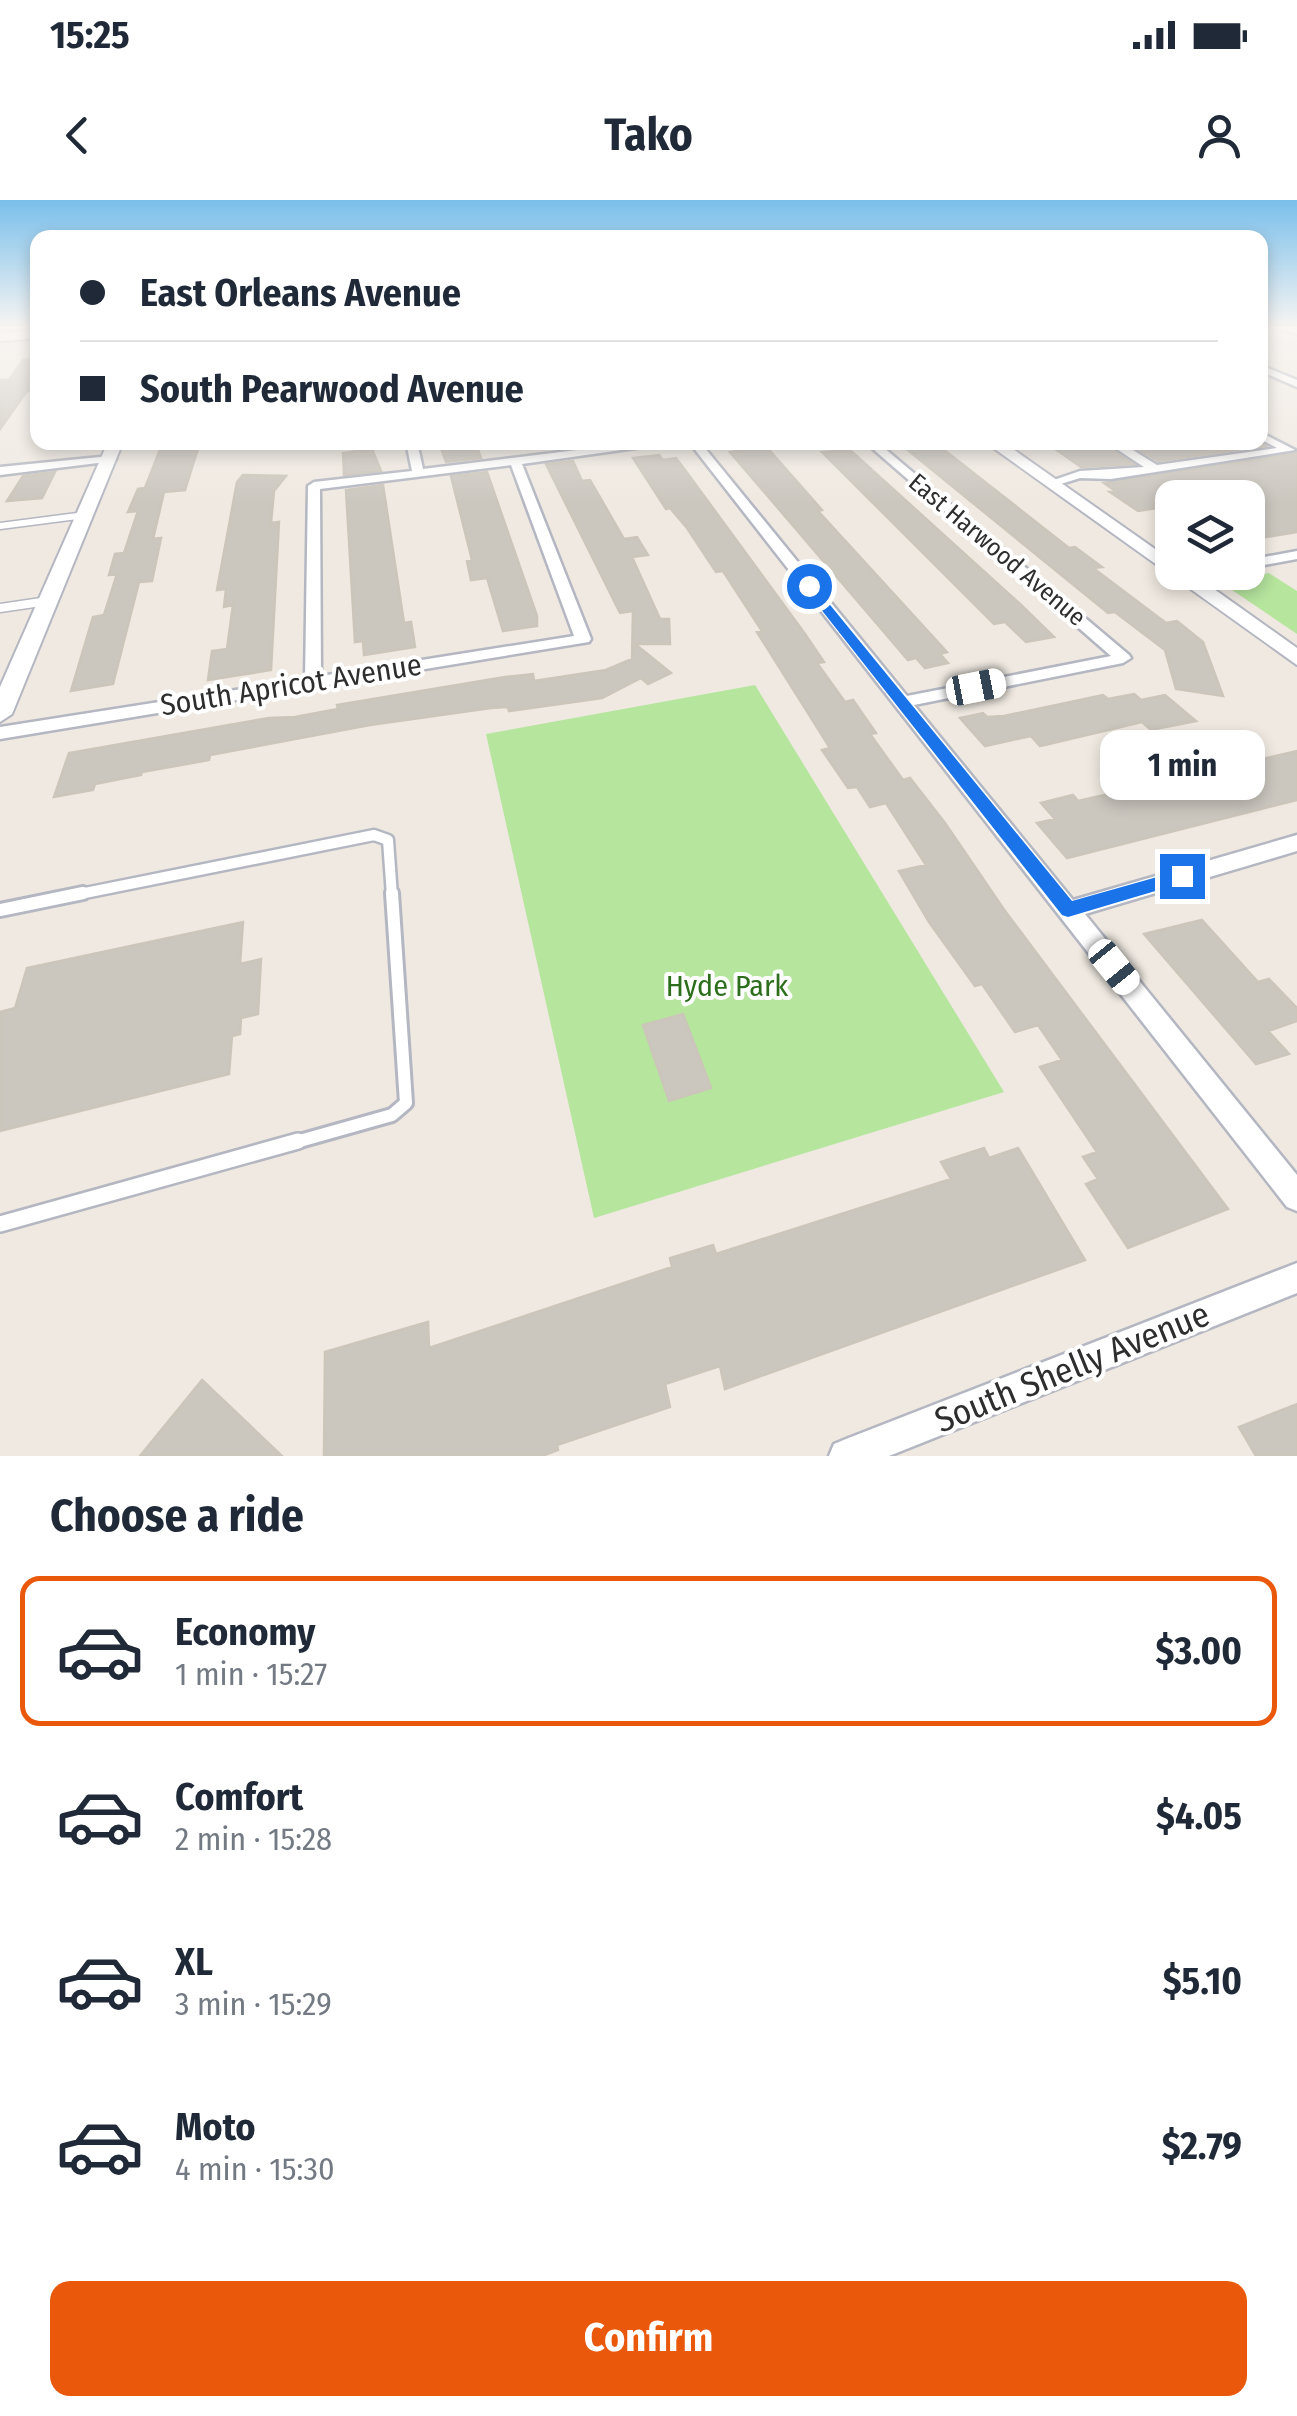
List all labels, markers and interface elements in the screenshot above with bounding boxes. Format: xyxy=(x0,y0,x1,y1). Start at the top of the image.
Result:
text: 15:25 xyxy=(50,12,130,58)
icon: back xyxy=(50,108,105,163)
text: Tako xyxy=(604,108,693,162)
icon: person xyxy=(1192,108,1247,163)
text: East Orleans Avenue xyxy=(140,270,461,316)
text: South Pearwood Avenue xyxy=(140,366,524,412)
street label: East Harwood Avenue xyxy=(903,467,1091,633)
map controls xyxy=(1155,480,1265,590)
button: layers xyxy=(1155,480,1265,590)
route start xyxy=(787,564,832,609)
street label: South Apricot Avenue xyxy=(158,647,424,723)
car xyxy=(944,667,1008,707)
callout: 1 min xyxy=(1100,731,1264,801)
text: 1 min xyxy=(1148,746,1217,784)
route end xyxy=(1160,854,1205,899)
car xyxy=(1083,934,1145,1000)
park label: Hyde Park xyxy=(666,968,788,1004)
street label: South Shelly Avenue xyxy=(929,1293,1215,1441)
text: Choose a ride xyxy=(50,1489,304,1543)
icon: car xyxy=(55,1606,145,1696)
text: Economy xyxy=(175,1609,315,1655)
text: $3.00 xyxy=(1155,1628,1242,1674)
text: 1 min · 15:27 xyxy=(175,1655,327,1693)
icon: car xyxy=(55,1771,145,1861)
text: Comfort xyxy=(175,1774,303,1820)
text: $4.05 xyxy=(1156,1793,1242,1839)
text: 2 min · 15:28 xyxy=(175,1820,332,1858)
icon: car xyxy=(55,1936,145,2026)
text: XL xyxy=(175,1939,213,1985)
text: $5.10 xyxy=(1163,1958,1242,2004)
text: 3 min · 15:29 xyxy=(175,1985,332,2023)
icon: car xyxy=(55,2101,145,2191)
text: Moto xyxy=(175,2104,256,2150)
text: $2.79 xyxy=(1162,2123,1242,2169)
text: 4 min · 15:30 xyxy=(175,2150,335,2188)
button: Confirm xyxy=(50,2281,1247,2396)

